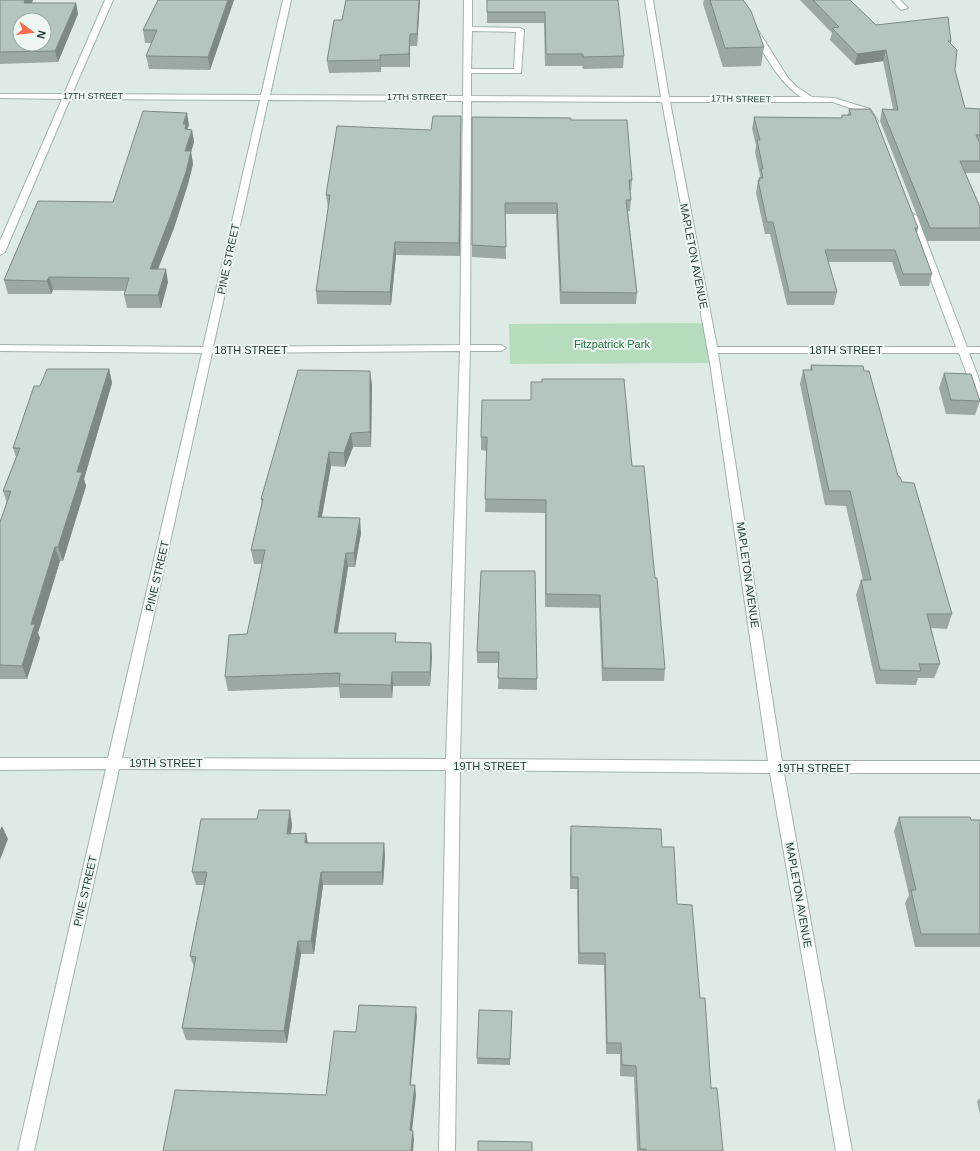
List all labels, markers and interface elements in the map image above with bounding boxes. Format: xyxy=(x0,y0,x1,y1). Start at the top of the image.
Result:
north arrow xyxy=(12,12,52,52)
text: N xyxy=(35,29,48,40)
street label: 17TH STREET xyxy=(63,91,124,101)
street label: 17TH STREET xyxy=(387,92,448,102)
street label: 17TH STREET xyxy=(711,93,772,105)
street label: MAPLETON AVENUE xyxy=(678,202,710,310)
street label: PINE STREET xyxy=(215,222,241,296)
park label: Fitzpatrick Park xyxy=(574,338,650,350)
street label: 18TH STREET xyxy=(214,344,288,356)
street label: 18TH STREET xyxy=(809,344,883,356)
street label: MAPLETON AVENUE xyxy=(735,521,761,629)
street label: PINE STREET xyxy=(143,539,171,612)
street label: 19TH STREET xyxy=(129,757,203,769)
street label: 19TH STREET xyxy=(453,760,527,772)
street label: 19TH STREET xyxy=(777,762,851,774)
street label: MAPLETON AVENUE xyxy=(784,841,814,949)
street label: PINE STREET xyxy=(71,854,99,927)

